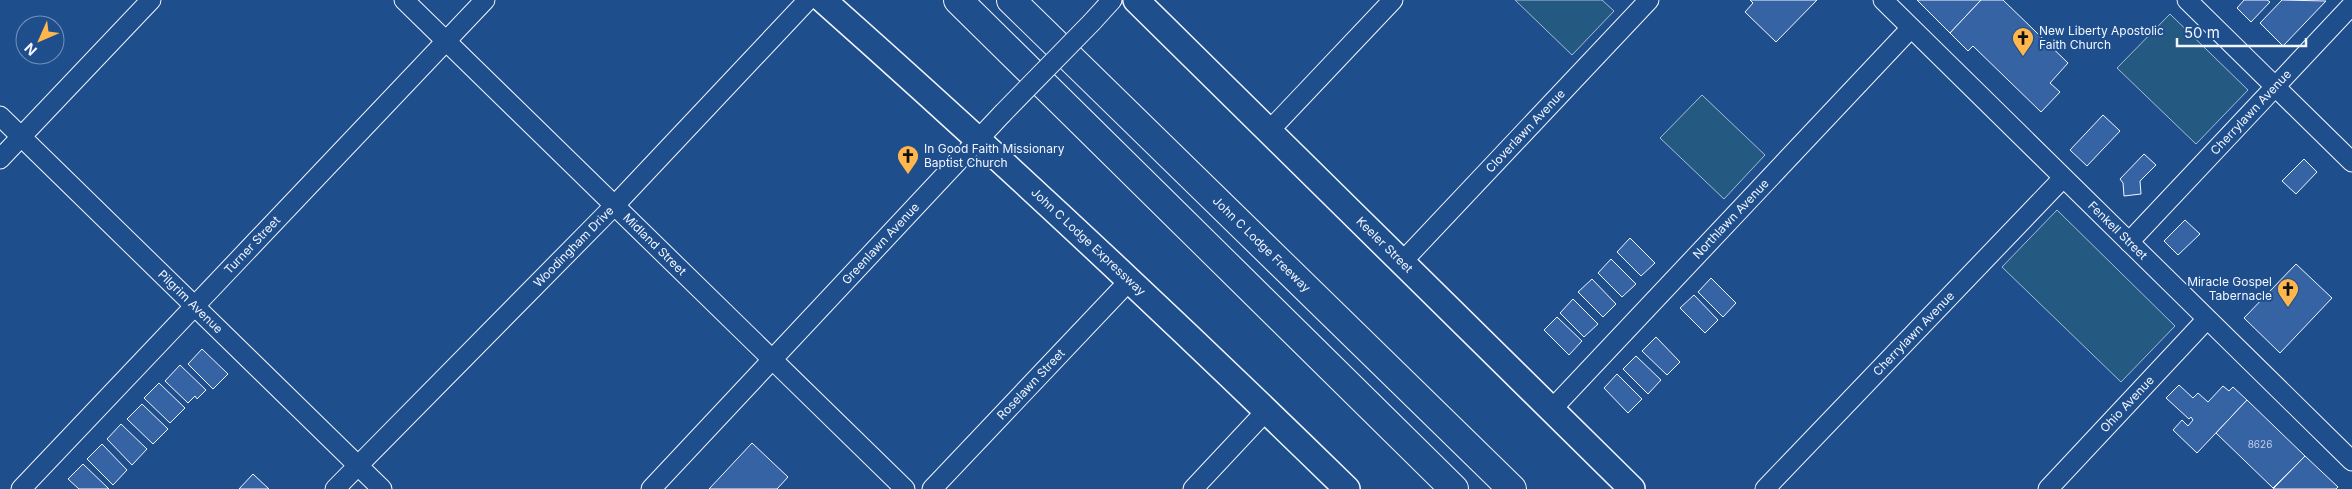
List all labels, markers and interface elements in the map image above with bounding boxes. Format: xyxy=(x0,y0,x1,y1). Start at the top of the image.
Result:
north arrow xyxy=(15,15,65,65)
scale bar xyxy=(2177,15,2306,47)
place label: New Liberty Apostolic Faith Church xyxy=(2039,23,2164,52)
text: 50 m xyxy=(2184,23,2220,42)
church icon: New Liberty Apostolic Faith Church xyxy=(2011,26,2035,57)
text: N xyxy=(21,40,40,59)
street label: Cherrylawn Avenue xyxy=(2207,66,2294,158)
street label: Cloverlawn Avenue xyxy=(1482,86,1568,175)
place label: In Good Faith Missionary Baptist Church xyxy=(924,141,1065,170)
church icon: In Good Faith Missionary Baptist Church xyxy=(896,144,920,175)
street label: Northlawn Avenue xyxy=(1689,176,1772,262)
street label: John C Lodge Expressway xyxy=(1028,184,1149,299)
street label: John C Lodge Freeway xyxy=(1210,193,1314,295)
street label: Fenkell Street xyxy=(2085,198,2151,263)
street label: Greenlawn Avenue xyxy=(838,199,922,287)
street label: Woodingham Drive xyxy=(530,203,617,290)
street label: Midland Street xyxy=(620,210,690,278)
street label: Turner Street xyxy=(221,213,283,277)
street label: Keeler Street xyxy=(1354,214,1416,276)
street label: Pilgrim Avenue xyxy=(155,267,226,336)
place label: Miracle Gospel Tabernacle xyxy=(2187,274,2272,303)
church icon: Miracle Gospel Tabernacle xyxy=(2276,277,2300,308)
street label: Cherrylawn Avenue xyxy=(1869,288,1957,379)
street label: Roselawn Street xyxy=(994,346,1068,423)
street label: Ohio Avenue xyxy=(2097,373,2157,435)
house number: 8626 xyxy=(2248,438,2272,450)

